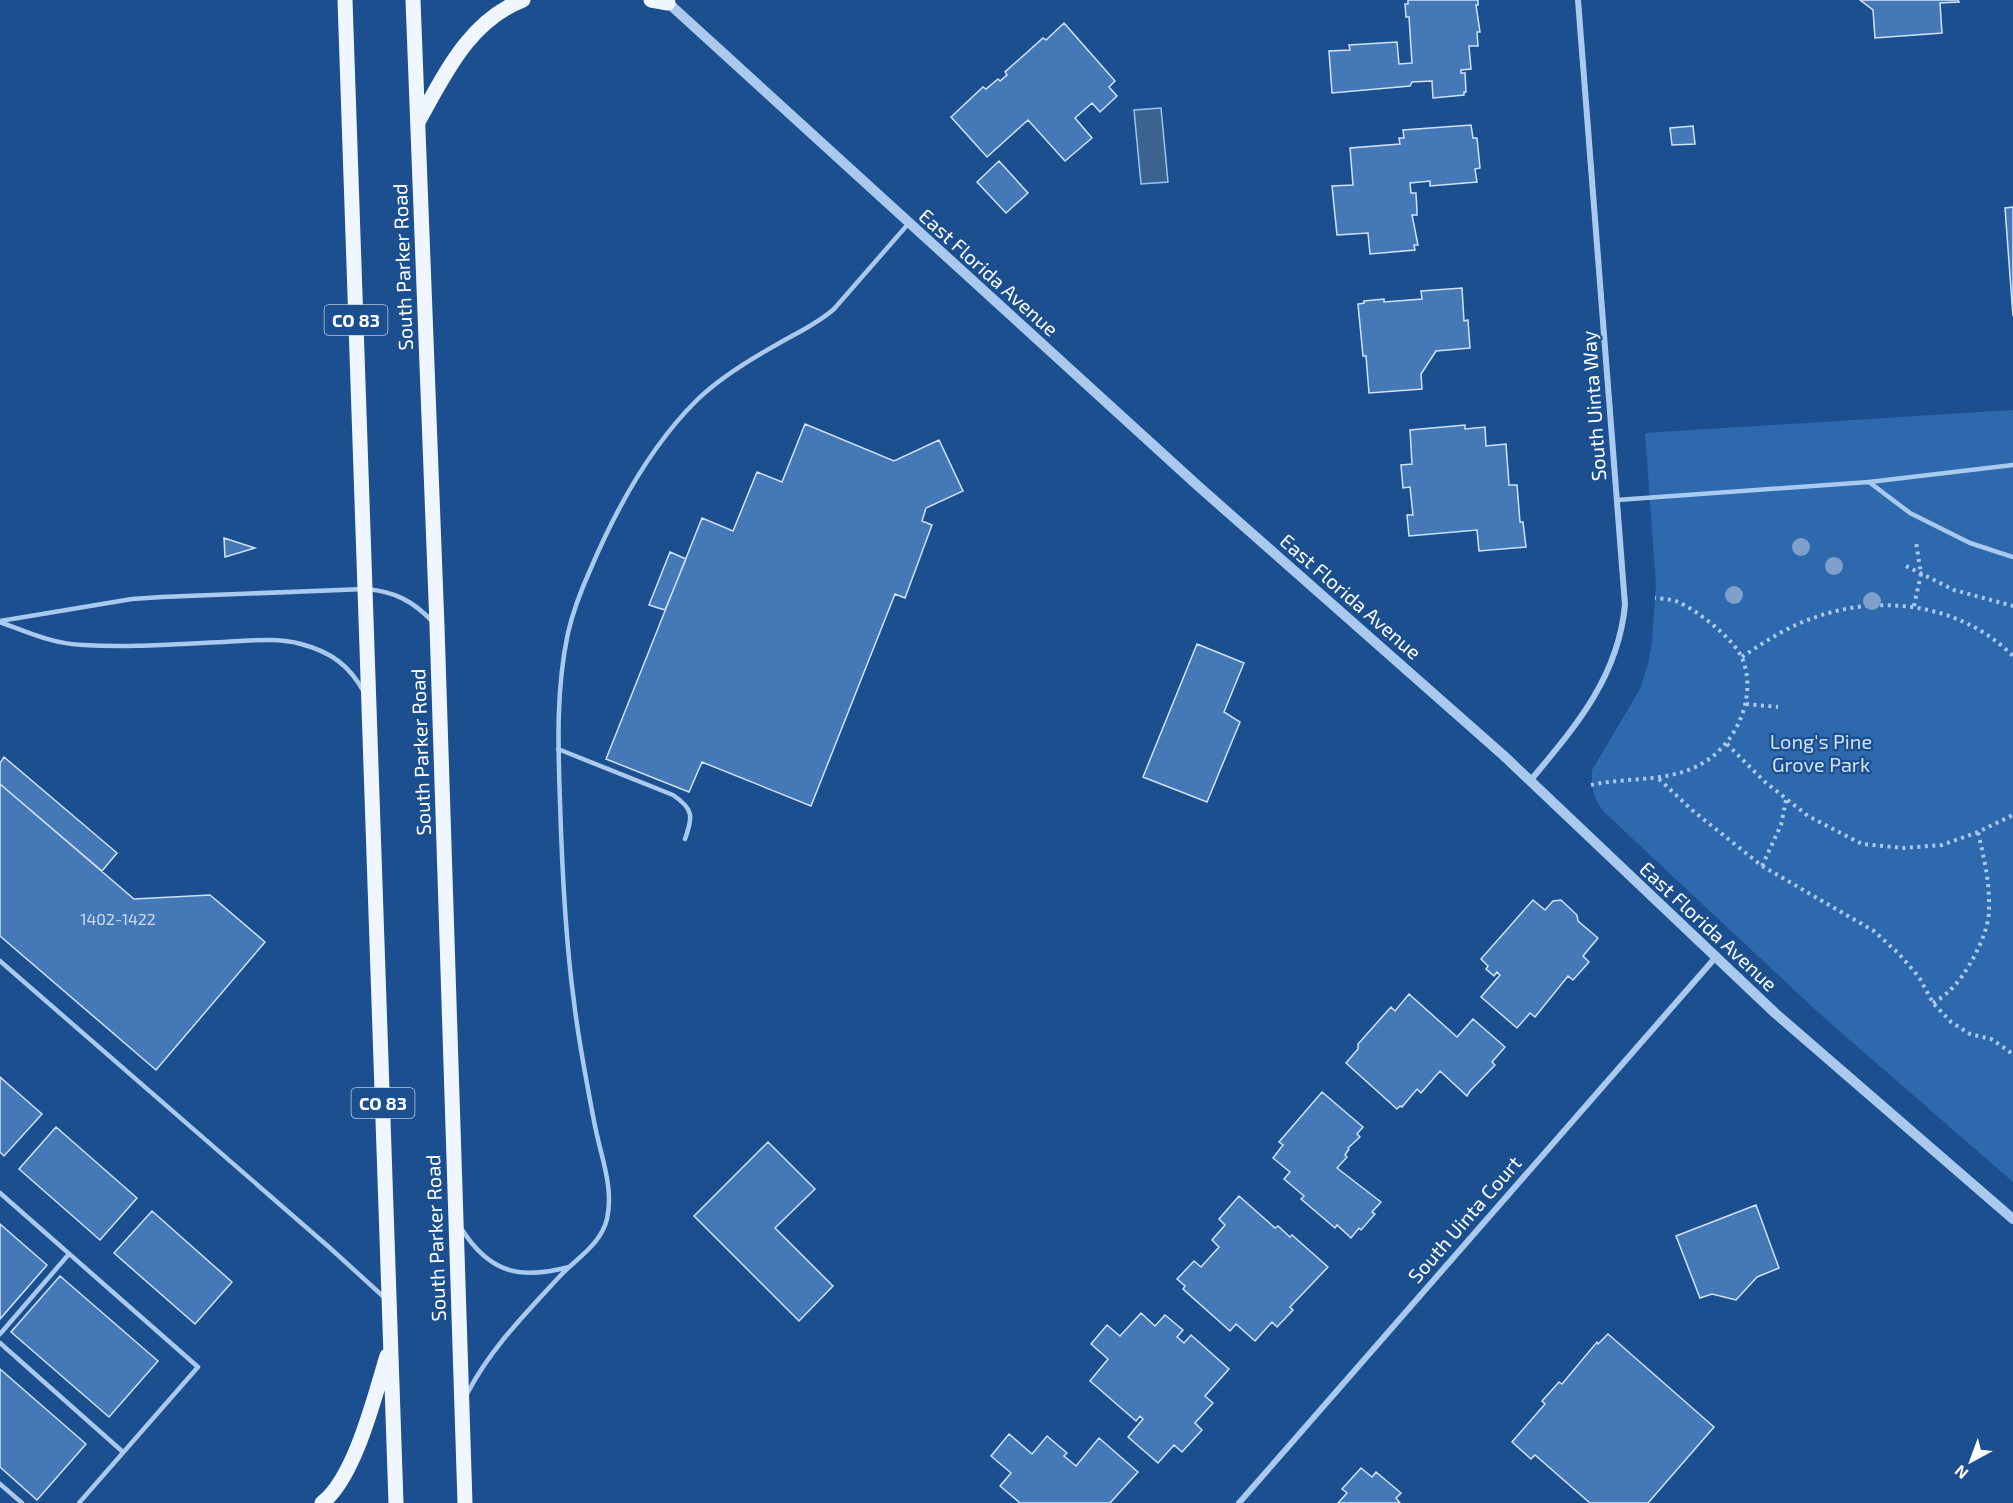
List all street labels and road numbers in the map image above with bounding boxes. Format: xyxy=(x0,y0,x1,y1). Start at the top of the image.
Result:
street label: South Parker Road xyxy=(387,183,417,351)
street label: East Florida Avenue xyxy=(914,203,1064,341)
road number: CO 83 xyxy=(324,305,388,335)
street label: South Uinta Way xyxy=(1576,330,1610,482)
street label: East Florida Avenue xyxy=(1276,528,1426,664)
street label: South Parker Road xyxy=(405,668,435,836)
street label: East Florida Avenue xyxy=(1635,856,1783,996)
road number: CO 83 xyxy=(352,1088,415,1118)
street label: South Uinta Court xyxy=(1402,1150,1526,1287)
street label: South Parker Road xyxy=(420,1154,450,1322)

